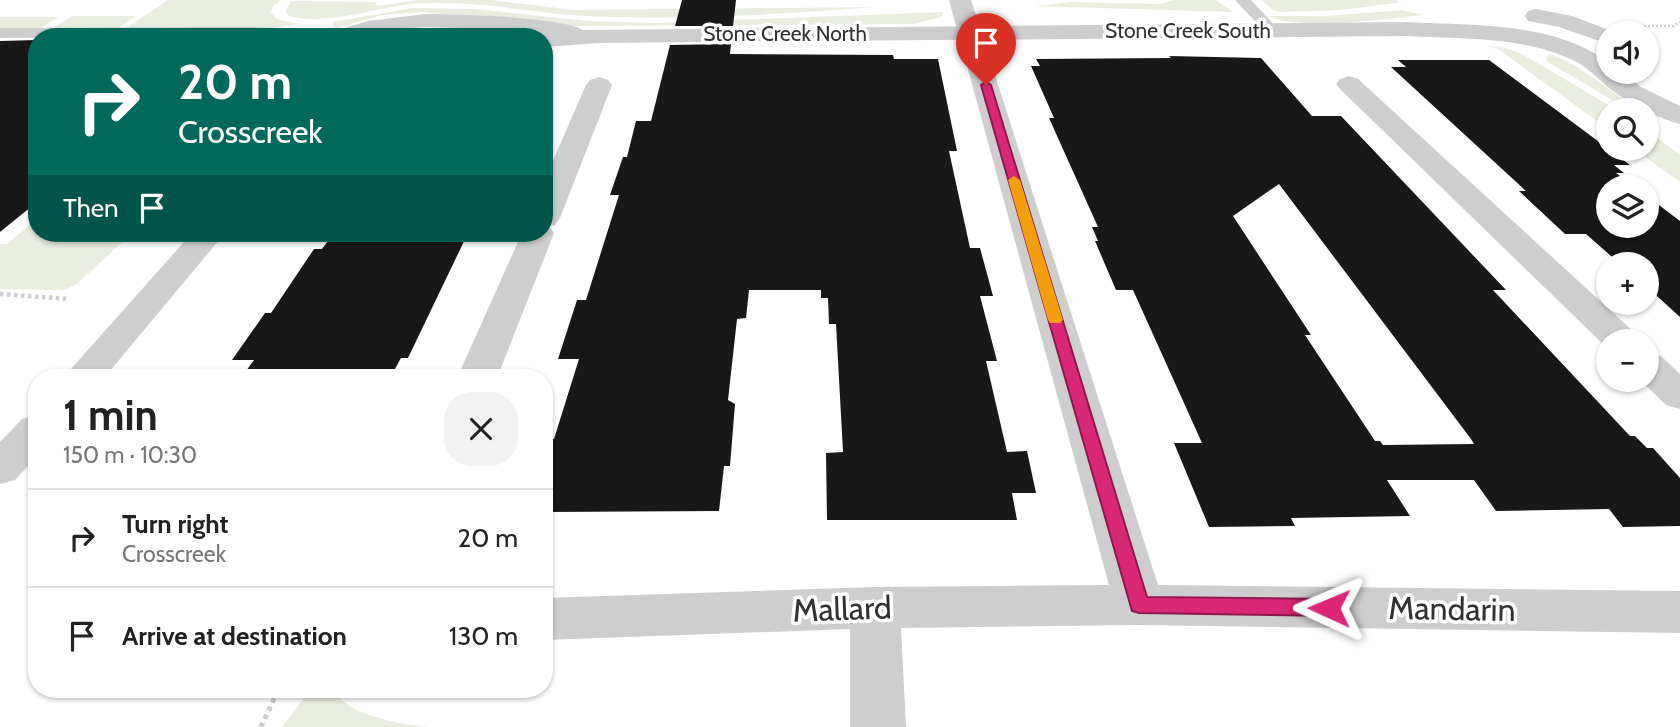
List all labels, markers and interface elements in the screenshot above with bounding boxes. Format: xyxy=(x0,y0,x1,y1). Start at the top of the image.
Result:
pin xyxy=(956,13,1016,85)
street label: Stone Creek South xyxy=(1105,18,1271,43)
street label: Stone Creek North xyxy=(703,21,867,46)
map controls xyxy=(1596,21,1659,392)
button: sound xyxy=(1596,21,1659,84)
icon: arrive xyxy=(967,24,1005,62)
text: 20 m xyxy=(178,52,292,111)
icon: right xyxy=(63,56,154,147)
button: search xyxy=(1596,98,1659,161)
text: Crosscreek xyxy=(178,112,323,151)
button: layers xyxy=(1596,175,1659,238)
icon: arrive xyxy=(133,189,171,227)
text: Then xyxy=(63,192,119,224)
button: + xyxy=(1596,252,1659,315)
button: − xyxy=(1596,329,1659,392)
text: 1 min xyxy=(63,389,158,441)
button: close xyxy=(444,392,518,466)
text: 150 m · 10:30 xyxy=(63,441,197,469)
text: Turn right xyxy=(122,508,228,540)
icon: right xyxy=(63,519,101,557)
text: 20 m xyxy=(458,522,518,554)
text: Crosscreek xyxy=(122,540,226,568)
position arrow xyxy=(1292,571,1366,645)
street label: Mallard xyxy=(792,587,892,630)
street label: Mandarin xyxy=(1388,588,1516,629)
icon: arrive xyxy=(63,617,101,655)
text: Arrive at destination xyxy=(122,620,347,652)
text: 130 m xyxy=(449,620,518,652)

